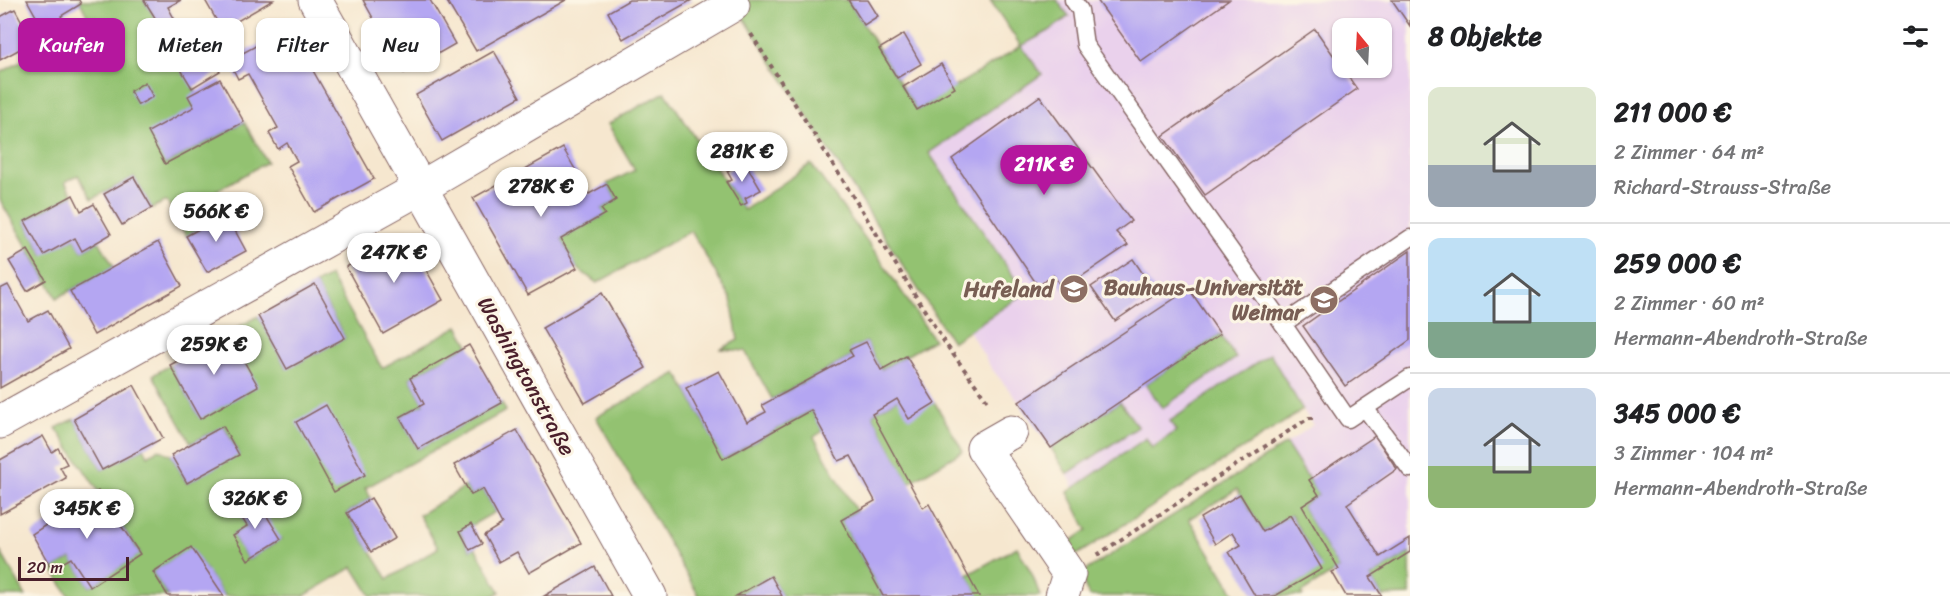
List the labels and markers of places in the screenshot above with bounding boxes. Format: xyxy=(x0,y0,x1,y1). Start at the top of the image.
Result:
pin: 281K € xyxy=(693,132,791,183)
pin: 211K € xyxy=(995,145,1093,196)
pin: 278K € xyxy=(492,167,590,218)
pin: 566K € xyxy=(167,192,265,243)
pin: 247K € xyxy=(345,233,443,284)
place label: Bauhaus-Universität Weimar xyxy=(1104,268,1305,332)
place label: Hufeland xyxy=(963,270,1055,309)
school or university icon: Hufeland xyxy=(1058,273,1090,305)
school or university icon: Bauhaus-Universität Weimar xyxy=(1308,284,1340,316)
pin: 259K € xyxy=(165,325,263,376)
pin: 326K € xyxy=(206,479,304,530)
pin: 345K € xyxy=(38,489,136,540)

